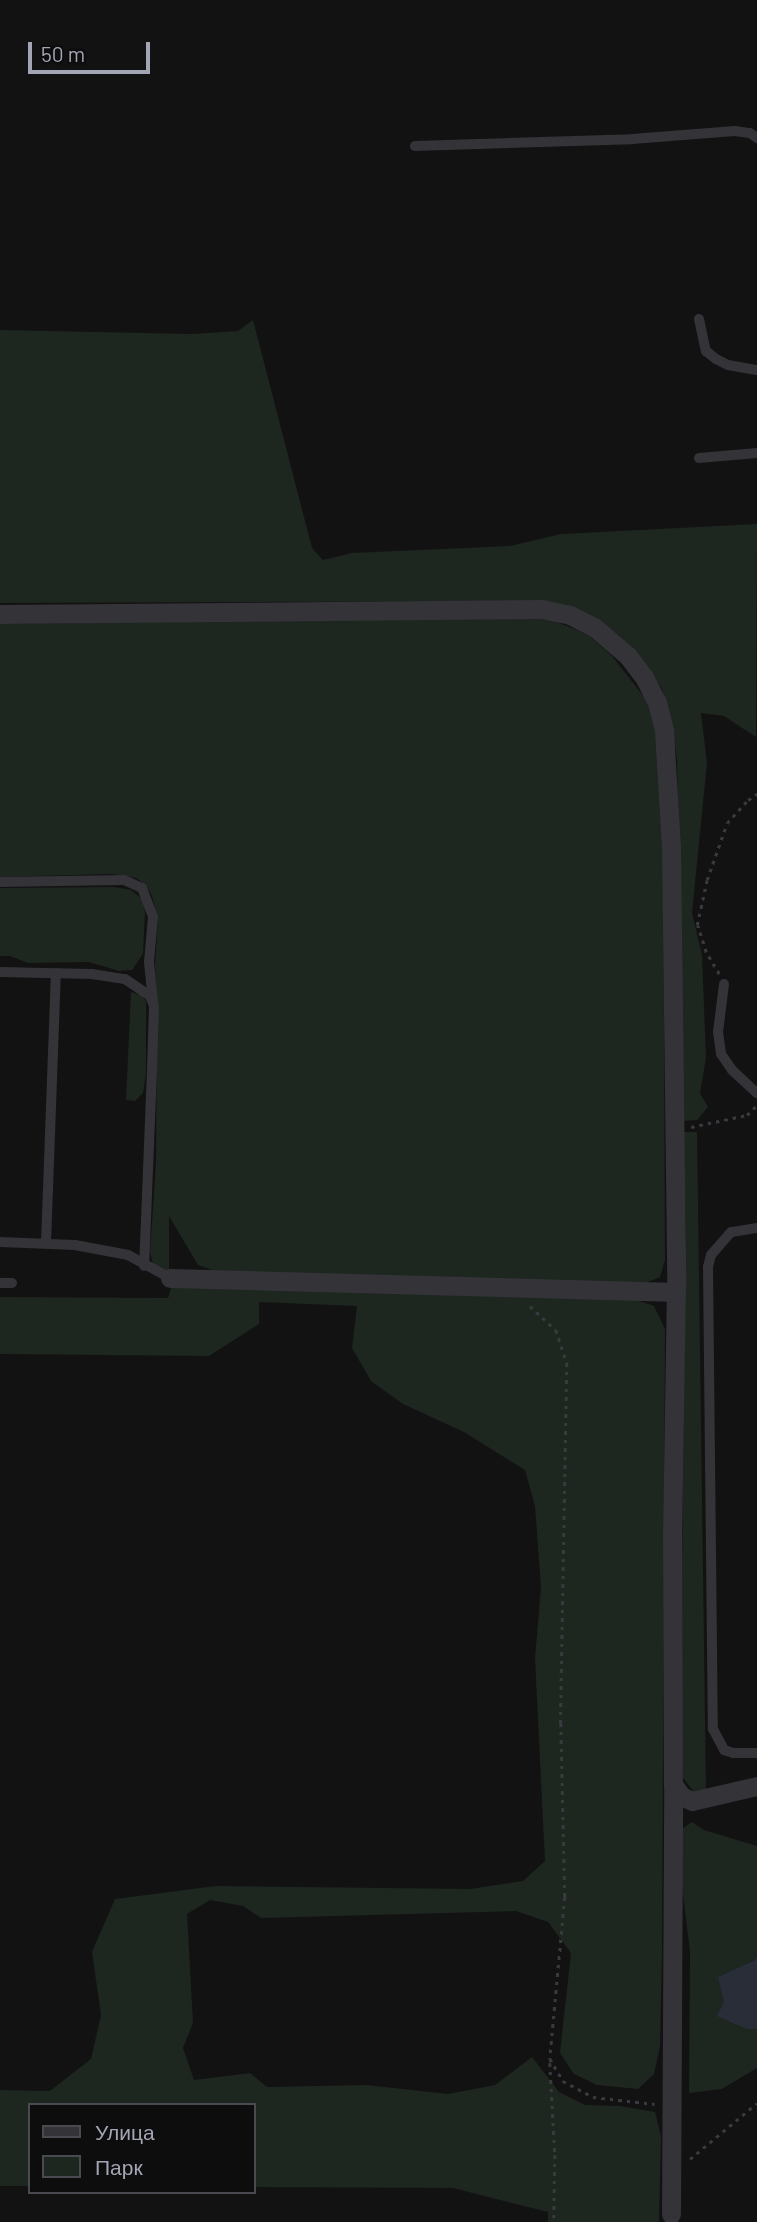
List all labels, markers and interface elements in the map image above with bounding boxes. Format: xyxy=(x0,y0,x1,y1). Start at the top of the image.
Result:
scale bar xyxy=(32,28,154,72)
text: 50 m xyxy=(41,41,85,66)
legend xyxy=(28,2103,256,2194)
text: Улица xyxy=(95,2119,155,2144)
text: Парк xyxy=(95,2154,143,2179)

